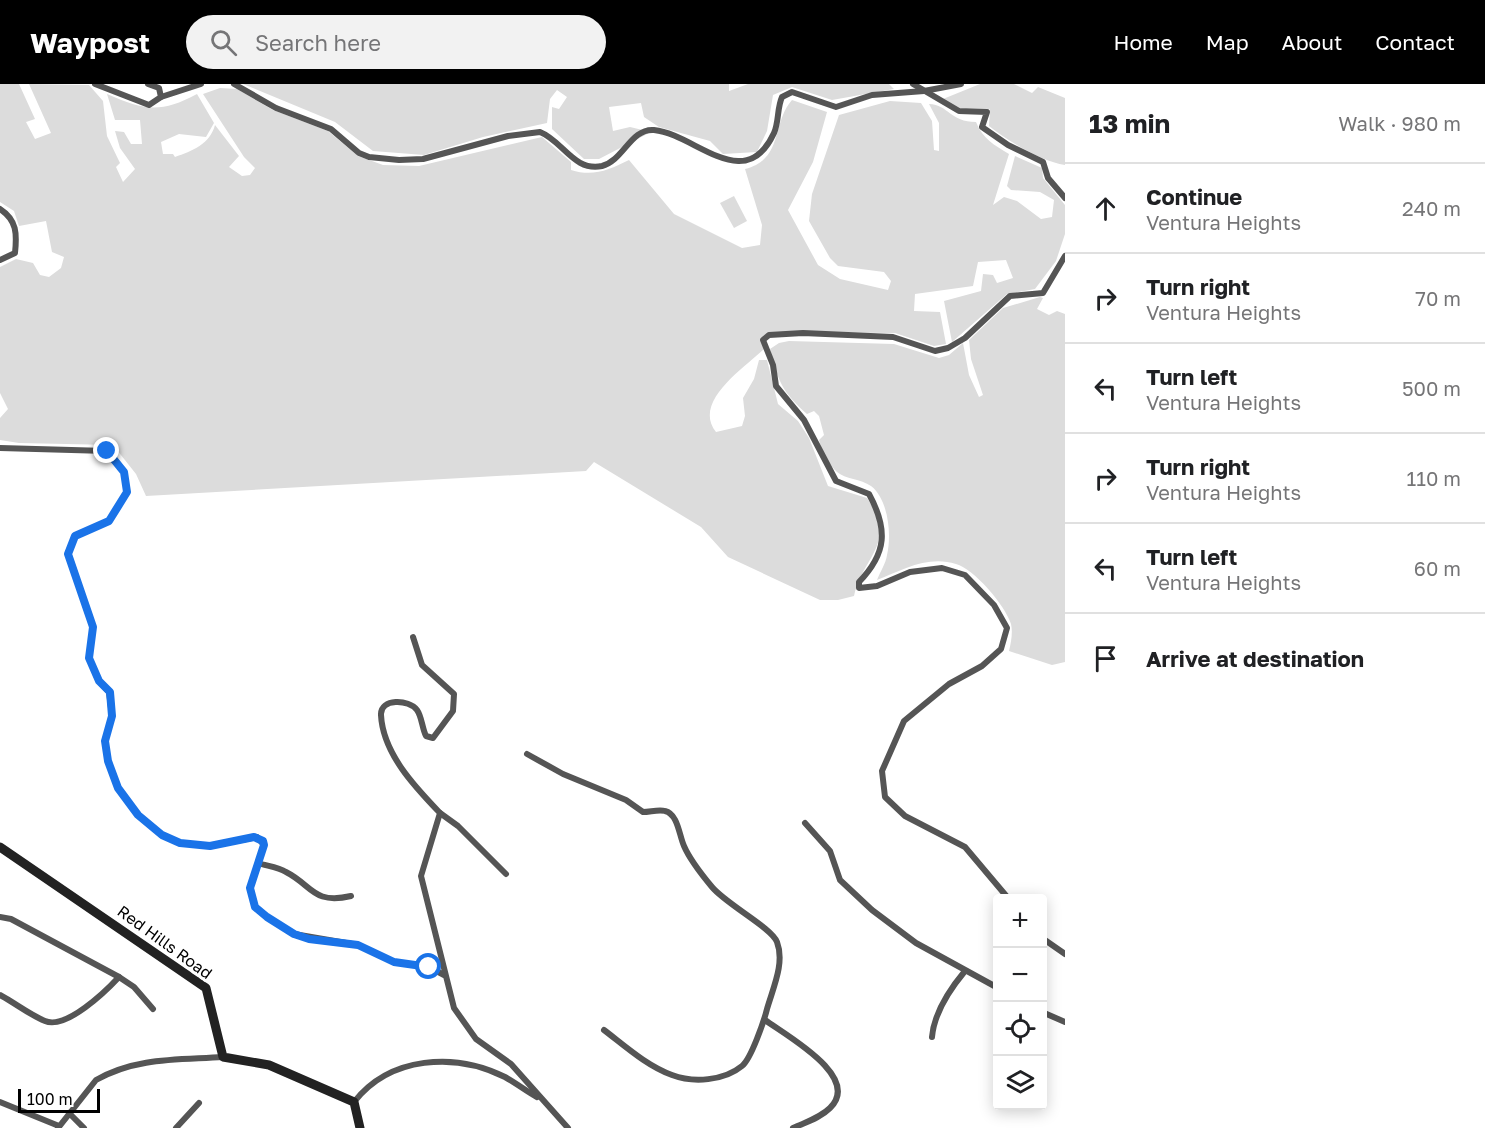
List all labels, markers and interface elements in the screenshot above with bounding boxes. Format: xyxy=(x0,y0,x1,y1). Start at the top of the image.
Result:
search box xyxy=(186,15,606,69)
text: Waypost xyxy=(30,26,150,59)
icon: search xyxy=(207,26,240,59)
text: Search here xyxy=(255,29,381,56)
text: Home xyxy=(1113,29,1173,55)
text: Map xyxy=(1206,29,1249,55)
text: About xyxy=(1282,29,1342,55)
text: Contact xyxy=(1375,29,1455,55)
text: 13 min xyxy=(1089,108,1170,139)
text: Walk · 980 m xyxy=(1338,111,1461,135)
text: Continue xyxy=(1146,183,1242,210)
icon: ahead xyxy=(1089,192,1122,225)
text: 240 m xyxy=(1402,196,1461,220)
text: Ventura Heights xyxy=(1146,210,1301,234)
text: Turn right xyxy=(1146,273,1250,300)
icon: right xyxy=(1089,282,1122,315)
text: 70 m xyxy=(1415,286,1461,310)
text: Ventura Heights xyxy=(1146,300,1301,324)
text: Turn left xyxy=(1146,363,1237,390)
icon: left xyxy=(1089,372,1122,405)
text: 500 m xyxy=(1402,376,1461,400)
text: Ventura Heights xyxy=(1146,390,1301,414)
route end xyxy=(93,437,119,463)
text: Turn right xyxy=(1146,453,1250,480)
icon: right xyxy=(1089,462,1122,495)
text: 110 m xyxy=(1407,466,1461,490)
text: Ventura Heights xyxy=(1146,480,1301,504)
text: Turn left xyxy=(1146,543,1237,570)
icon: left xyxy=(1089,552,1122,585)
text: 60 m xyxy=(1414,556,1461,580)
text: Ventura Heights xyxy=(1146,570,1301,594)
icon: arrive xyxy=(1089,642,1122,675)
text: Arrive at destination xyxy=(1146,645,1364,672)
map controls xyxy=(993,894,1047,1110)
button: + xyxy=(993,894,1047,948)
street label: Red Hills Road xyxy=(114,901,216,983)
button: − xyxy=(993,948,1047,1002)
route start xyxy=(415,953,441,979)
button: locate xyxy=(993,1002,1047,1056)
button: layers xyxy=(993,1056,1047,1110)
scale bar xyxy=(18,1086,100,1114)
text: 100 m xyxy=(27,1089,73,1109)

